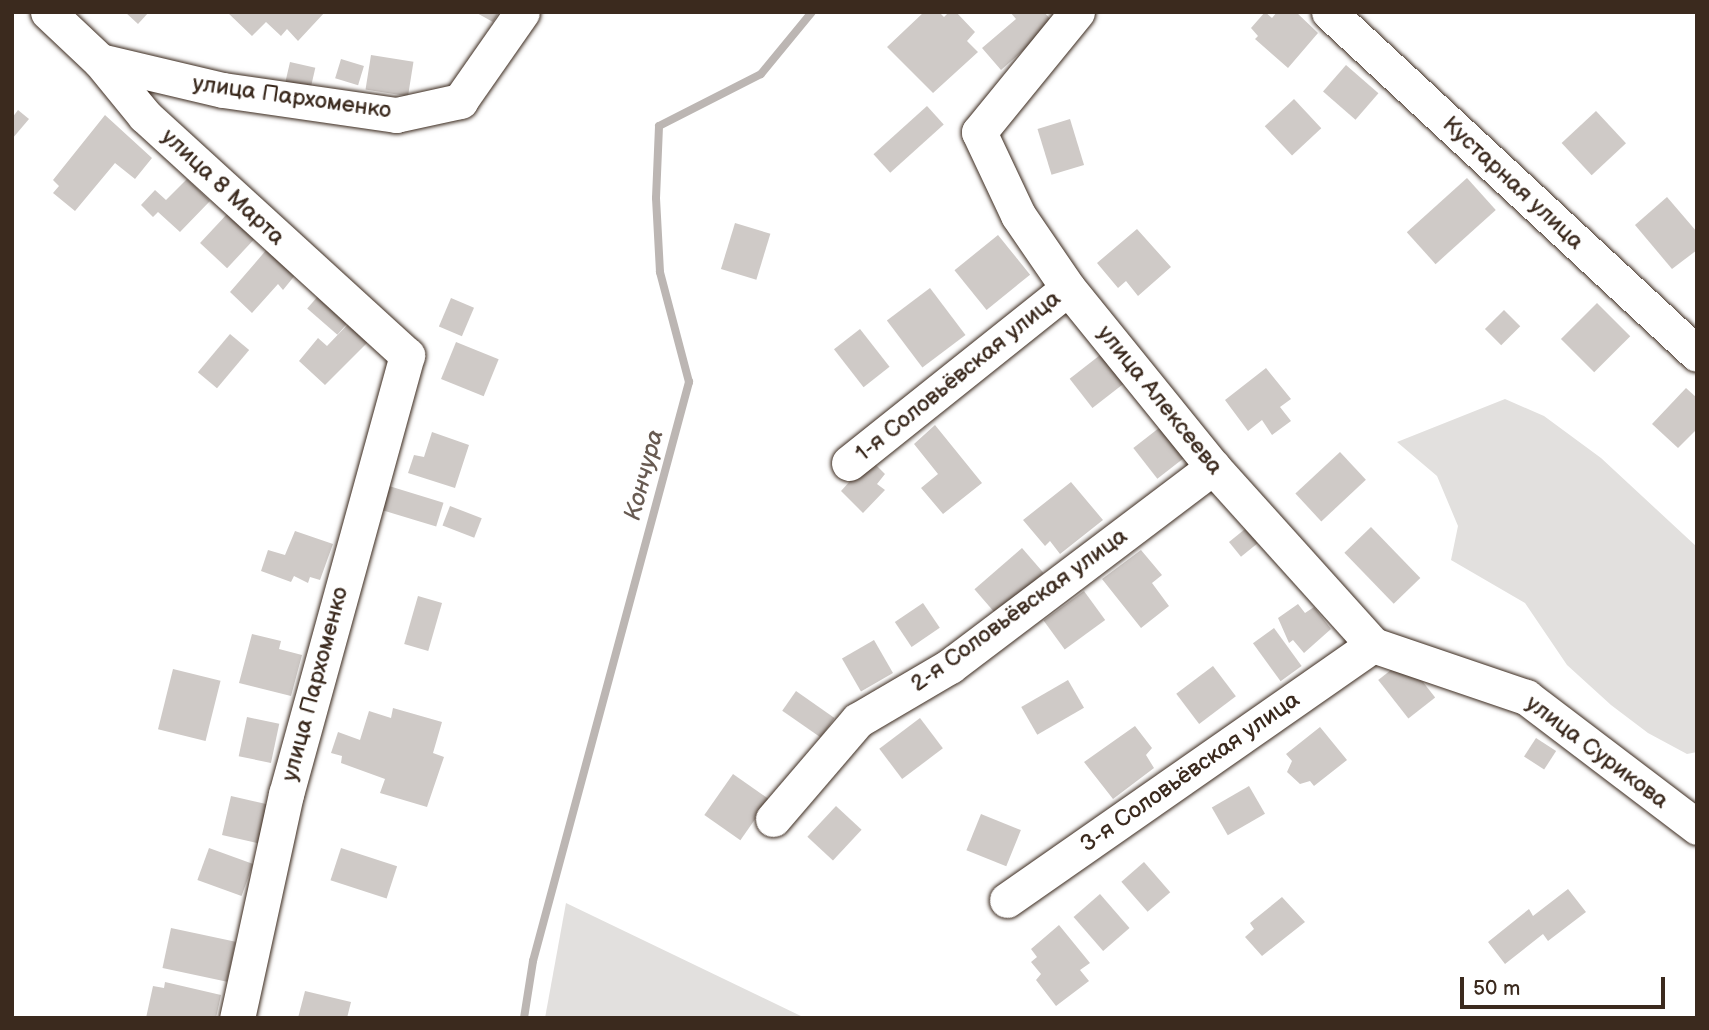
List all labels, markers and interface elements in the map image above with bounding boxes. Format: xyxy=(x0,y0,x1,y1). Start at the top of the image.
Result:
street label: улица Пархоменко xyxy=(191,69,393,125)
street label: Кустарная улица xyxy=(1437,111,1589,255)
street label: улица 8 Марта xyxy=(156,123,290,251)
street label: 1-я Соловьёвская улица xyxy=(850,285,1066,467)
street label: улица Алексеева xyxy=(1091,320,1229,480)
water label: Кончура xyxy=(618,426,670,524)
street label: 2-я Соловьёвская улица xyxy=(905,522,1133,698)
street label: улица Пархоменко xyxy=(276,584,354,784)
street label: 3-я Соловьёвская улица xyxy=(1075,686,1305,858)
street label: улица Сурикова xyxy=(1520,689,1674,815)
scale bar xyxy=(1464,964,1669,1008)
text: 50 m xyxy=(1473,976,1520,1001)

